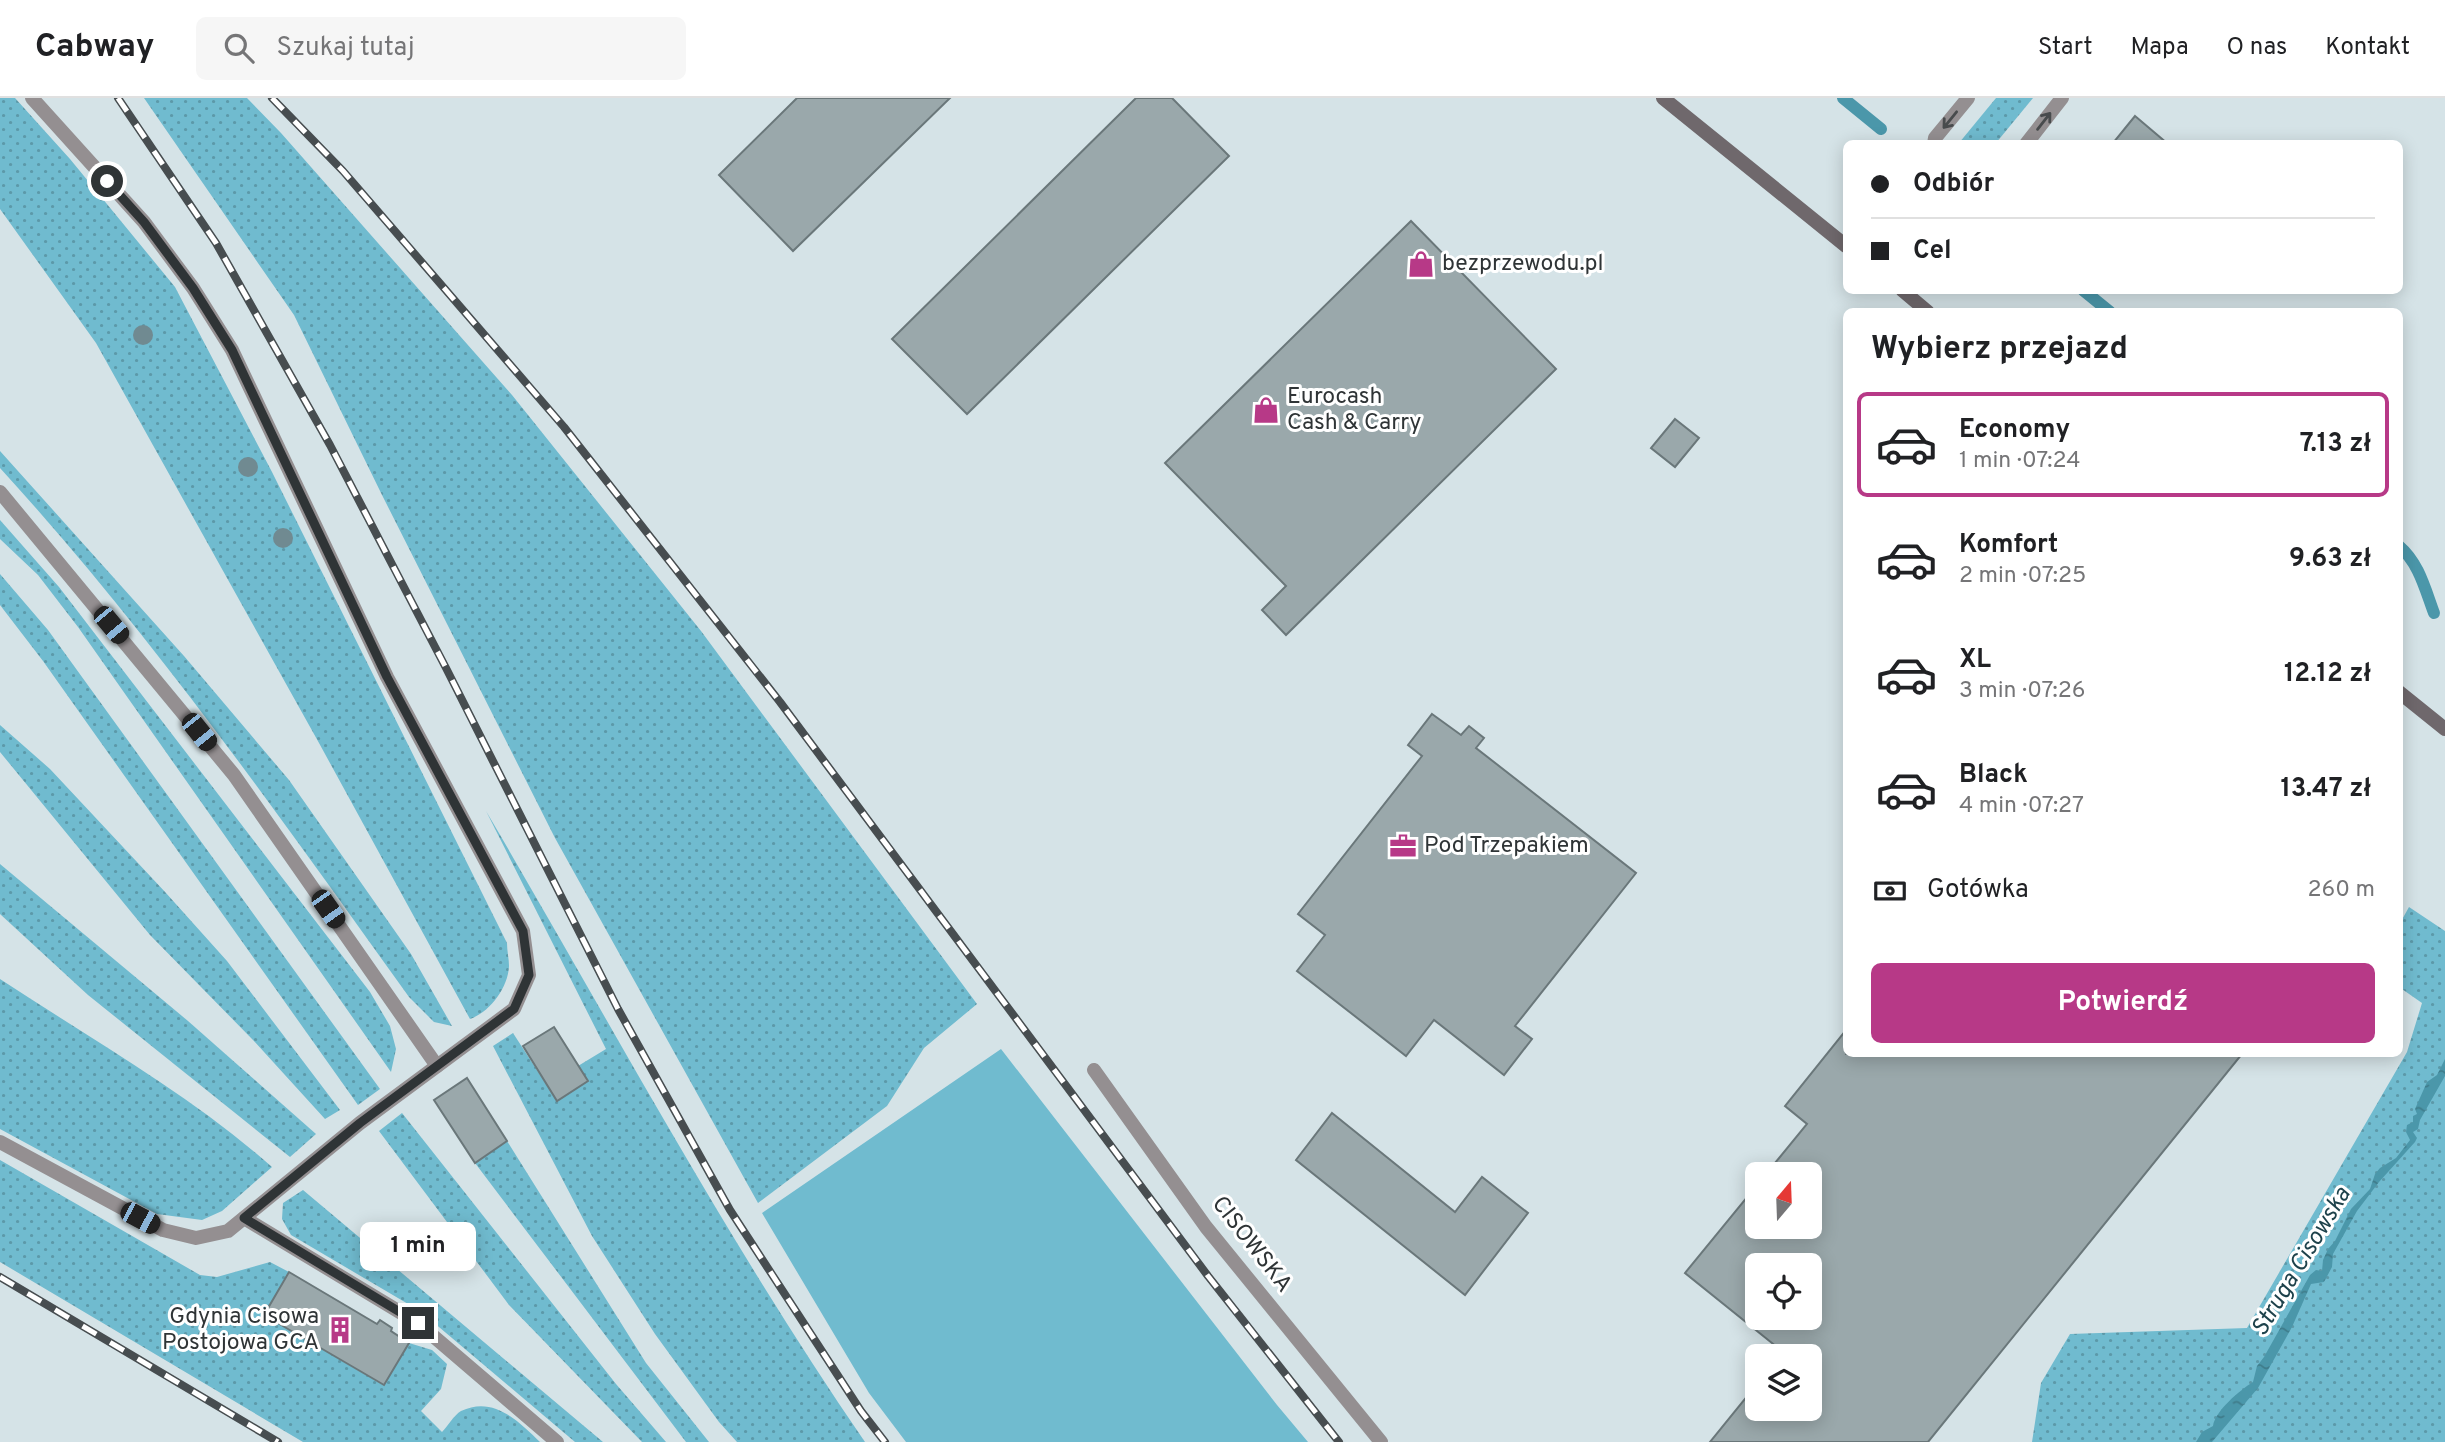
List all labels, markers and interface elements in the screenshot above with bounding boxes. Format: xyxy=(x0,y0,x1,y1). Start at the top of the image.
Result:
search box xyxy=(196,17,686,80)
text: Cabway xyxy=(35,27,154,69)
icon: search xyxy=(220,29,258,67)
text: Szukaj tutaj xyxy=(276,32,415,65)
text: Start xyxy=(2038,33,2093,63)
text: Mapa xyxy=(2131,33,2189,63)
text: O nas xyxy=(2227,33,2287,63)
text: Kontakt xyxy=(2325,33,2410,63)
one-way arrow xyxy=(1942,111,1957,129)
one-way arrow xyxy=(2036,112,2051,130)
route start xyxy=(91,165,123,197)
text: Odbiór xyxy=(1913,168,1994,201)
text: Cel xyxy=(1913,235,1952,268)
shop icon: bezprzewodu.pl xyxy=(1406,249,1436,279)
place label: bezprzewodu.pl xyxy=(1442,250,1604,279)
text: Wybierz przejazd xyxy=(1871,330,2128,370)
place label: Eurocash Cash & Carry xyxy=(1287,383,1422,438)
shop icon: Eurocash Cash & Carry xyxy=(1251,395,1281,425)
icon: car xyxy=(1875,413,1938,476)
text: Economy xyxy=(1959,414,2070,447)
text: 7.13 zł xyxy=(2300,428,2371,461)
text: 1 min · 07:24 xyxy=(1959,447,2081,476)
icon: car xyxy=(1875,528,1938,591)
text: Komfort xyxy=(1959,529,2058,562)
text: 9.63 zł xyxy=(2289,543,2371,576)
text: 2 min · 07:25 xyxy=(1959,562,2086,591)
car xyxy=(90,602,133,648)
icon: car xyxy=(1875,643,1938,706)
text: XL xyxy=(1959,644,1991,677)
text: 12.12 zł xyxy=(2284,658,2371,691)
text: 3 min · 07:26 xyxy=(1959,677,2085,706)
car xyxy=(178,709,221,755)
icon: car xyxy=(1875,758,1938,821)
text: Black xyxy=(1959,759,2028,792)
text: 13.47 zł xyxy=(2280,773,2371,806)
text: 4 min · 07:27 xyxy=(1959,792,2084,821)
office icon: Pod Trzepakiem xyxy=(1388,831,1418,861)
place label: Pod Trzepakiem xyxy=(1424,832,1589,861)
icon: cash xyxy=(1871,872,1909,910)
text: Gotówka xyxy=(1927,874,2029,907)
text: 260 m xyxy=(2308,876,2375,905)
car xyxy=(308,886,349,932)
button: Potwierdź xyxy=(1871,963,2375,1043)
north arrow xyxy=(1745,1162,1822,1239)
map controls xyxy=(1745,1162,1822,1421)
water label: Struga Cisowska xyxy=(2246,1181,2359,1342)
street label: CISOWSKA xyxy=(1204,1191,1298,1299)
car xyxy=(117,1199,164,1237)
callout: 1 min xyxy=(360,1222,476,1270)
text: 1 min xyxy=(390,1232,446,1261)
button: locate xyxy=(1745,1253,1822,1330)
place label: Gdynia Cisowa Postojowa GCA xyxy=(162,1303,319,1358)
route end xyxy=(402,1307,434,1339)
building icon: Gdynia Cisowa Postojowa GCA xyxy=(325,1315,355,1345)
button: layers xyxy=(1745,1344,1822,1421)

